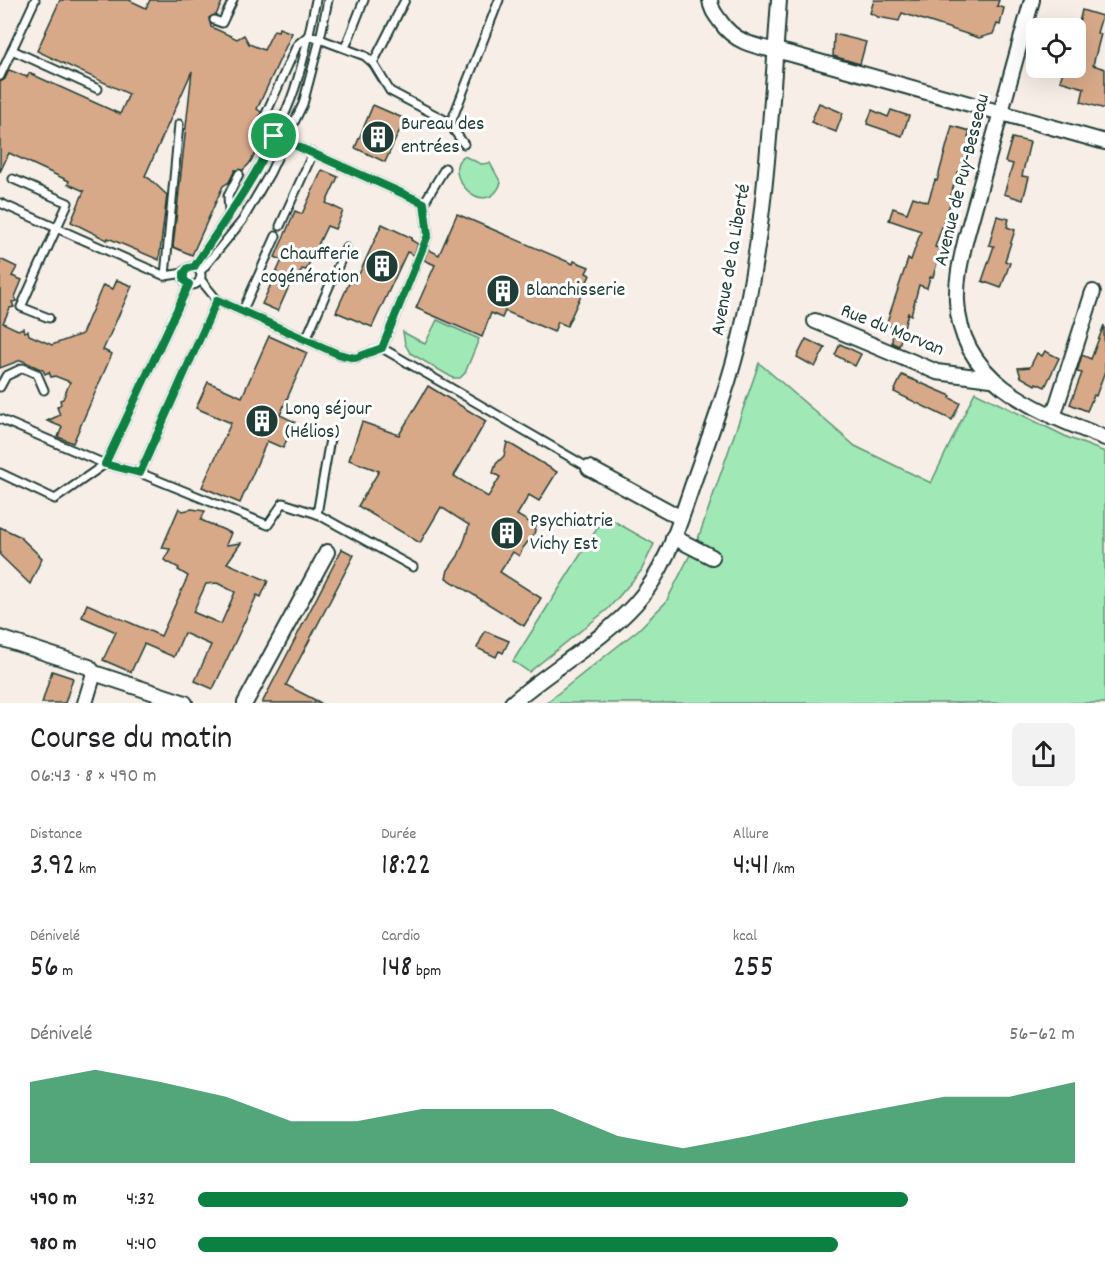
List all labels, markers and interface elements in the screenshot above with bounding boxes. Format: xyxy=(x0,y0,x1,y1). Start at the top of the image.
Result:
map controls xyxy=(1026,18,1086,78)
button: locate xyxy=(1026,18,1086,78)
street label: Avenue de Puy-Besseau xyxy=(928,91,998,269)
pin xyxy=(248,110,299,161)
place label: Bureau des entrées xyxy=(401,111,485,162)
icon: arrive xyxy=(257,119,290,152)
building icon: Bureau des entrées xyxy=(360,119,396,155)
street label: Avenue de la Liberté xyxy=(705,182,759,338)
place label: Chaufferie cogénération xyxy=(261,241,359,292)
building icon: Chaufferie cogénération xyxy=(364,248,400,284)
building icon: Blanchisserie xyxy=(485,273,521,309)
place label: Blanchisserie xyxy=(526,277,625,305)
street label: Rue du Morvan xyxy=(836,298,948,364)
place label: Long séjour (Hélios) xyxy=(285,396,372,447)
building icon: Long séjour (Hélios) xyxy=(244,403,280,439)
place label: Psychiatrie Vichy Est xyxy=(530,508,613,559)
building icon: Psychiatrie Vichy Est xyxy=(489,515,525,551)
text: Course du matin xyxy=(30,717,232,764)
button: share xyxy=(1012,723,1075,786)
text: 06:43 · 8 × 490 m xyxy=(30,763,157,791)
text: Distance xyxy=(30,823,82,846)
text: Durée xyxy=(381,823,416,846)
text: Allure xyxy=(733,823,769,846)
text: 3.92 xyxy=(30,846,75,889)
text: 18:22 xyxy=(381,846,431,889)
text: 4:41 xyxy=(733,846,769,889)
text: km xyxy=(75,858,96,881)
text: /km xyxy=(769,858,795,881)
text: Dénivelé xyxy=(30,925,80,948)
text: Cardio xyxy=(381,925,420,948)
text: kcal xyxy=(733,925,757,948)
text: 56 xyxy=(30,948,59,991)
text: 148 xyxy=(381,948,412,991)
text: 255 xyxy=(733,948,774,991)
text: m xyxy=(59,960,73,983)
text: bpm xyxy=(412,960,441,983)
text: Dénivelé xyxy=(30,1021,92,1049)
text: 56–62 m xyxy=(1009,1021,1075,1049)
text: 490 m xyxy=(30,1186,77,1214)
text: 4:32 xyxy=(126,1186,155,1214)
text: 980 m xyxy=(30,1231,76,1259)
text: 4:40 xyxy=(126,1231,157,1259)

